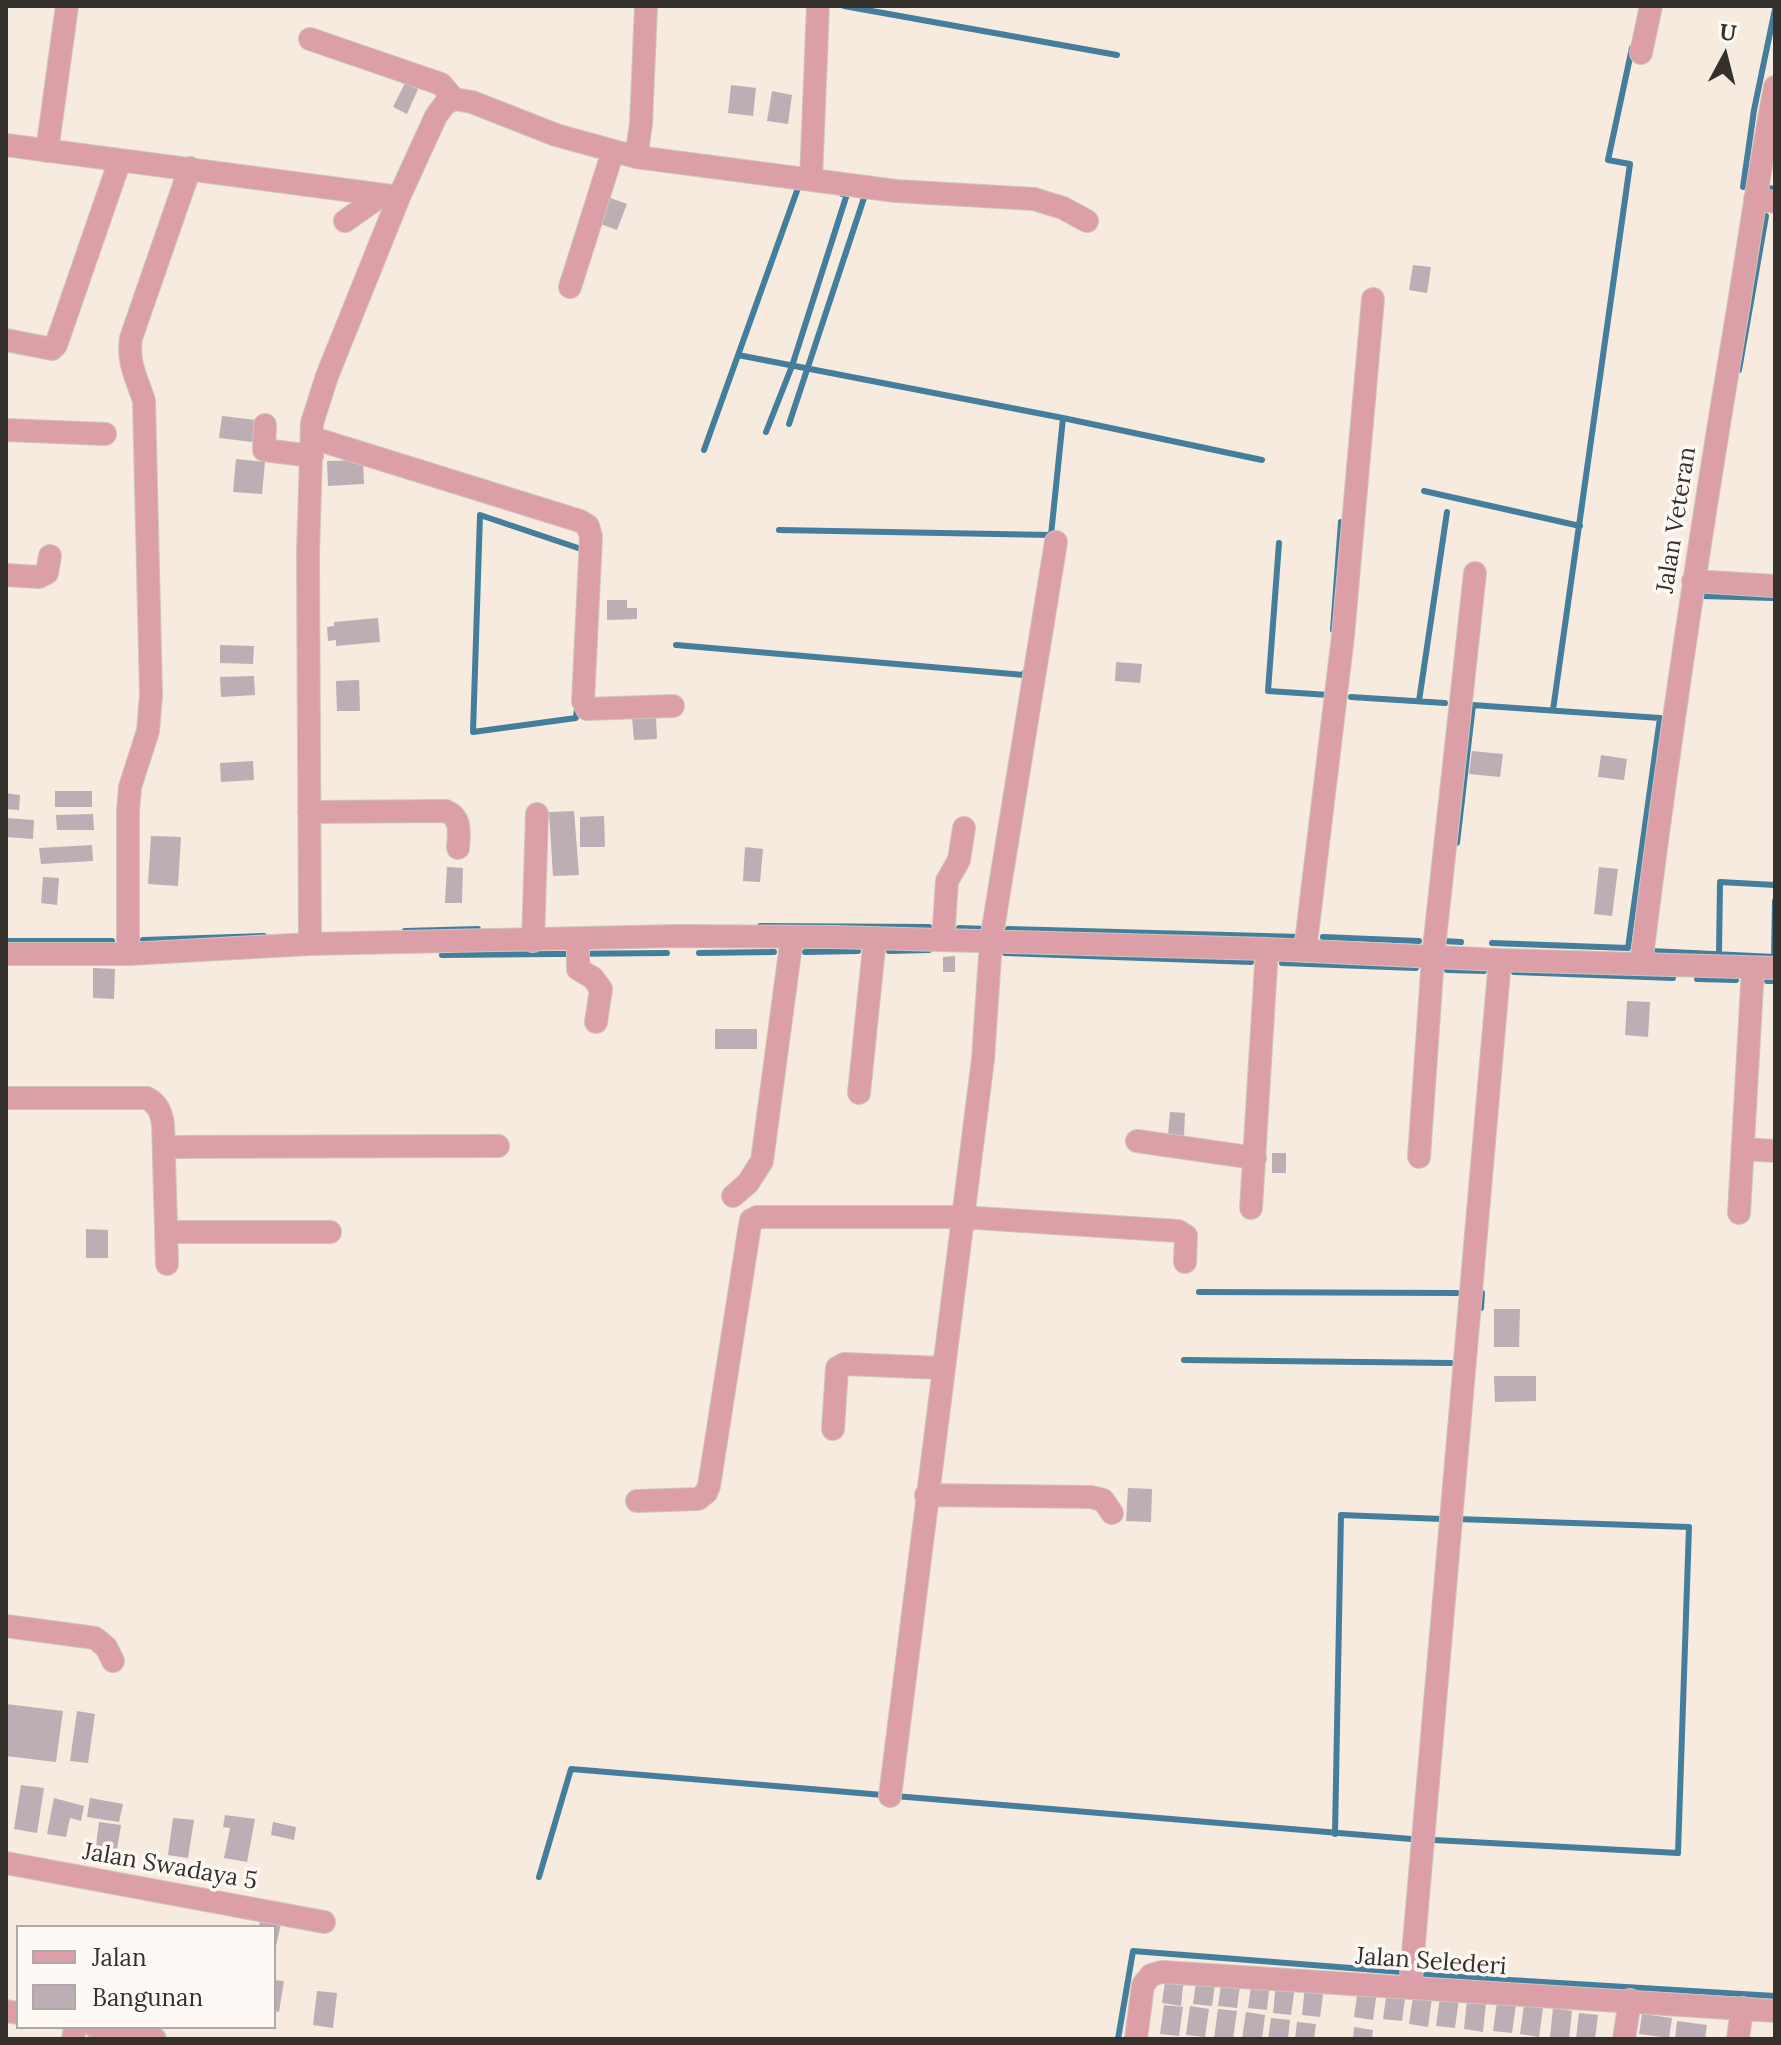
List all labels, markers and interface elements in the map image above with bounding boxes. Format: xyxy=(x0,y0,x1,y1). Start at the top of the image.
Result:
north arrow xyxy=(1685,16,1765,96)
text: U xyxy=(1718,17,1738,47)
street label: Jalan Veteran xyxy=(1651,445,1703,595)
street label: Jalan Swadaya 5 xyxy=(81,1837,259,1897)
legend xyxy=(16,1925,276,2029)
text: Jalan xyxy=(92,1942,146,1973)
street label: Jalan Selederi xyxy=(1355,1942,1507,1982)
text: Bangunan xyxy=(92,1982,203,2013)

